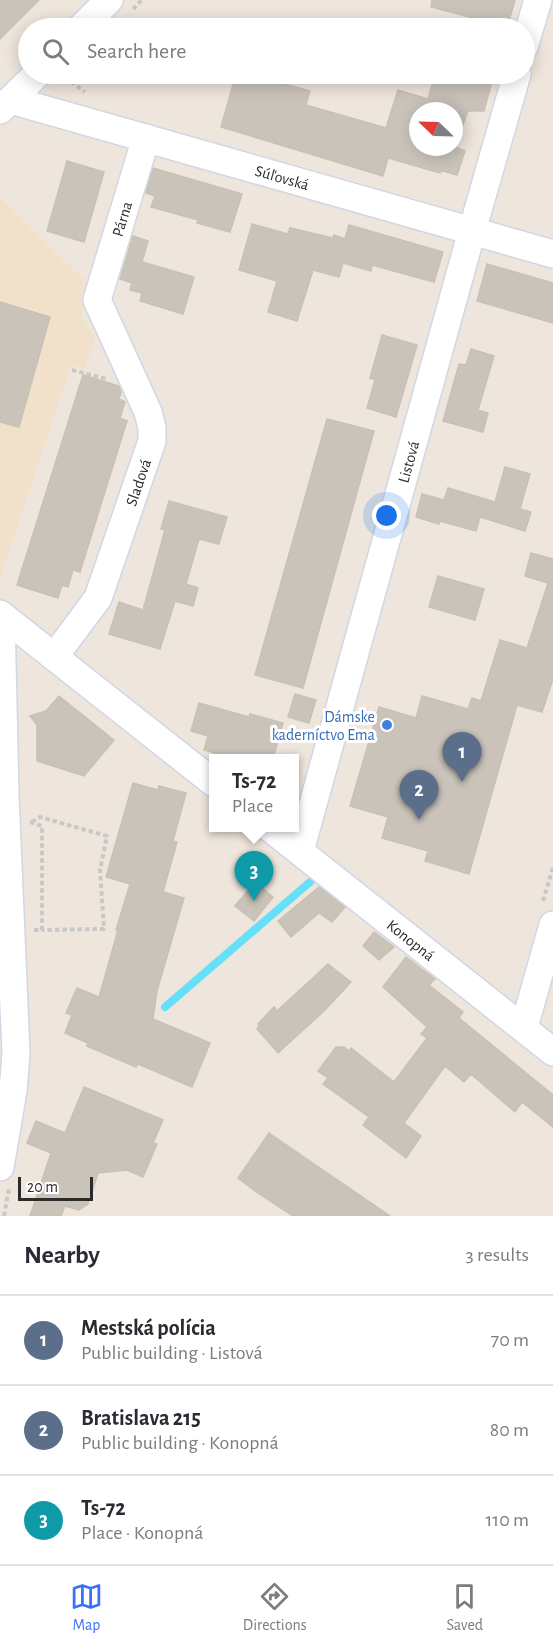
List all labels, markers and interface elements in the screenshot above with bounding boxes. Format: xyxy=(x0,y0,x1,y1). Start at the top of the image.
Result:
search box xyxy=(18,18,535,84)
icon: search xyxy=(39,35,72,68)
text: Search here xyxy=(87,40,186,62)
north arrow xyxy=(409,102,463,156)
street label: Súľovská xyxy=(253,163,311,193)
street label: Párna xyxy=(110,200,135,239)
street label: Listová xyxy=(396,439,422,485)
street label: Sladová xyxy=(123,457,154,508)
your location xyxy=(372,501,401,530)
place label: Dámske kaderníctvo Ema xyxy=(272,709,375,743)
marker: Dámske kaderníctvo Ema xyxy=(380,718,394,732)
pin: 1 xyxy=(442,732,482,782)
popup xyxy=(209,754,299,832)
text: Ts-72 xyxy=(232,770,276,792)
pin: 2 xyxy=(400,770,438,820)
text: Place xyxy=(232,796,273,816)
pin: 3 xyxy=(234,852,274,901)
street label: Konopná xyxy=(384,917,437,964)
scale bar xyxy=(18,1174,93,1202)
text: 20 m xyxy=(27,1179,58,1195)
text: Nearby xyxy=(24,1242,100,1268)
text: 3 results xyxy=(465,1245,529,1265)
text: Mestská polícia xyxy=(81,1317,216,1339)
text: 1 xyxy=(40,1330,47,1350)
text: 70 m xyxy=(491,1330,529,1350)
text: Public building · Listová xyxy=(81,1343,263,1363)
text: Bratislava 215 xyxy=(81,1407,201,1429)
text: 2 xyxy=(39,1420,48,1440)
text: 80 m xyxy=(490,1420,529,1440)
text: Public building · Konopná xyxy=(81,1433,279,1453)
text: Ts-72 xyxy=(81,1497,126,1519)
text: 3 xyxy=(39,1510,48,1530)
text: 110 m xyxy=(485,1510,529,1530)
text: Place · Konopná xyxy=(81,1523,203,1543)
tab: Map xyxy=(70,1580,103,1635)
tab: Directions xyxy=(243,1580,307,1635)
tab: Saved xyxy=(446,1580,483,1635)

